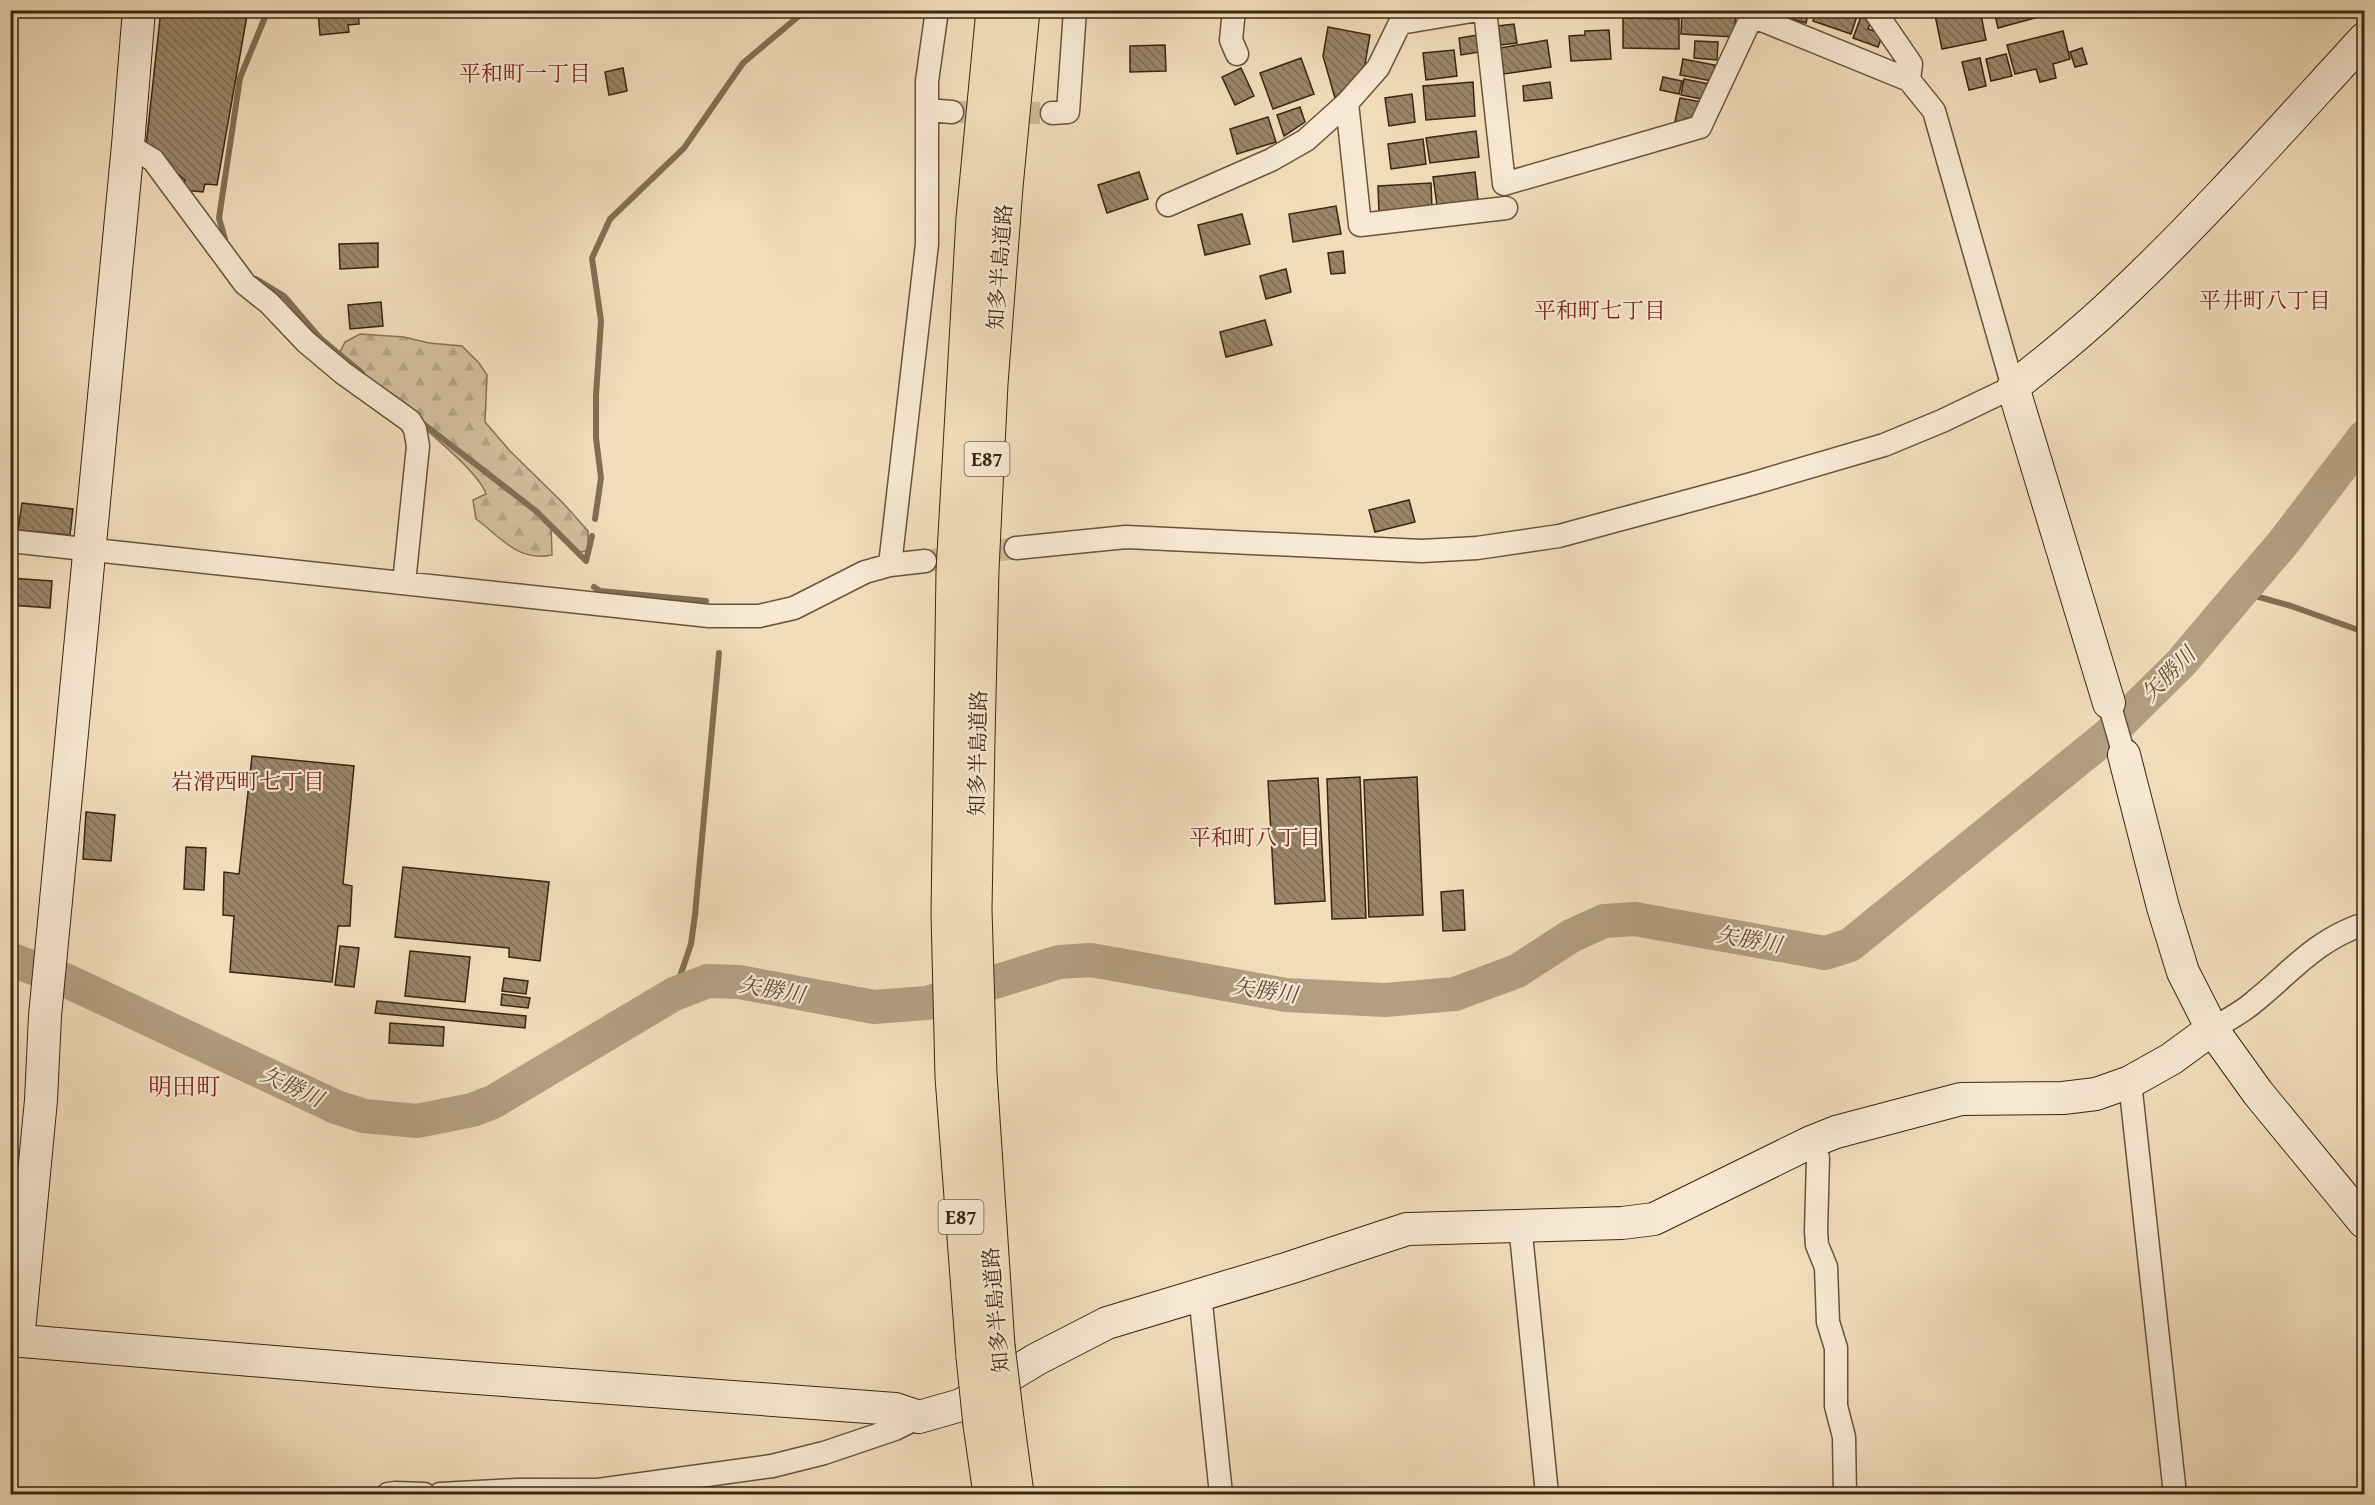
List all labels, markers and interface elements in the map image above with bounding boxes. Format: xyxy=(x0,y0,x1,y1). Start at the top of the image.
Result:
district label: 平和町一丁目 xyxy=(459,57,591,89)
street label: 知多半島道路 xyxy=(980,203,1019,331)
district label: 平井町八丁目 xyxy=(2199,284,2331,316)
district label: 平和町七丁目 xyxy=(1534,294,1666,326)
road number: E87 xyxy=(964,442,1010,476)
water label: 矢勝川 xyxy=(2134,638,2204,709)
street label: 知多半島道路 xyxy=(961,690,994,816)
district label: 岩滑西町七丁目 xyxy=(171,765,325,797)
district label: 平和町八丁目 xyxy=(1189,821,1321,853)
water label: 矢勝川 xyxy=(1714,918,1786,961)
water label: 矢勝川 xyxy=(737,968,809,1011)
water label: 矢勝川 xyxy=(1230,970,1302,1011)
water label: 矢勝川 xyxy=(255,1058,330,1115)
district label: 明田町 xyxy=(148,1069,220,1104)
road number: E87 xyxy=(938,1200,984,1234)
street label: 知多半島道路 xyxy=(975,1246,1016,1374)

